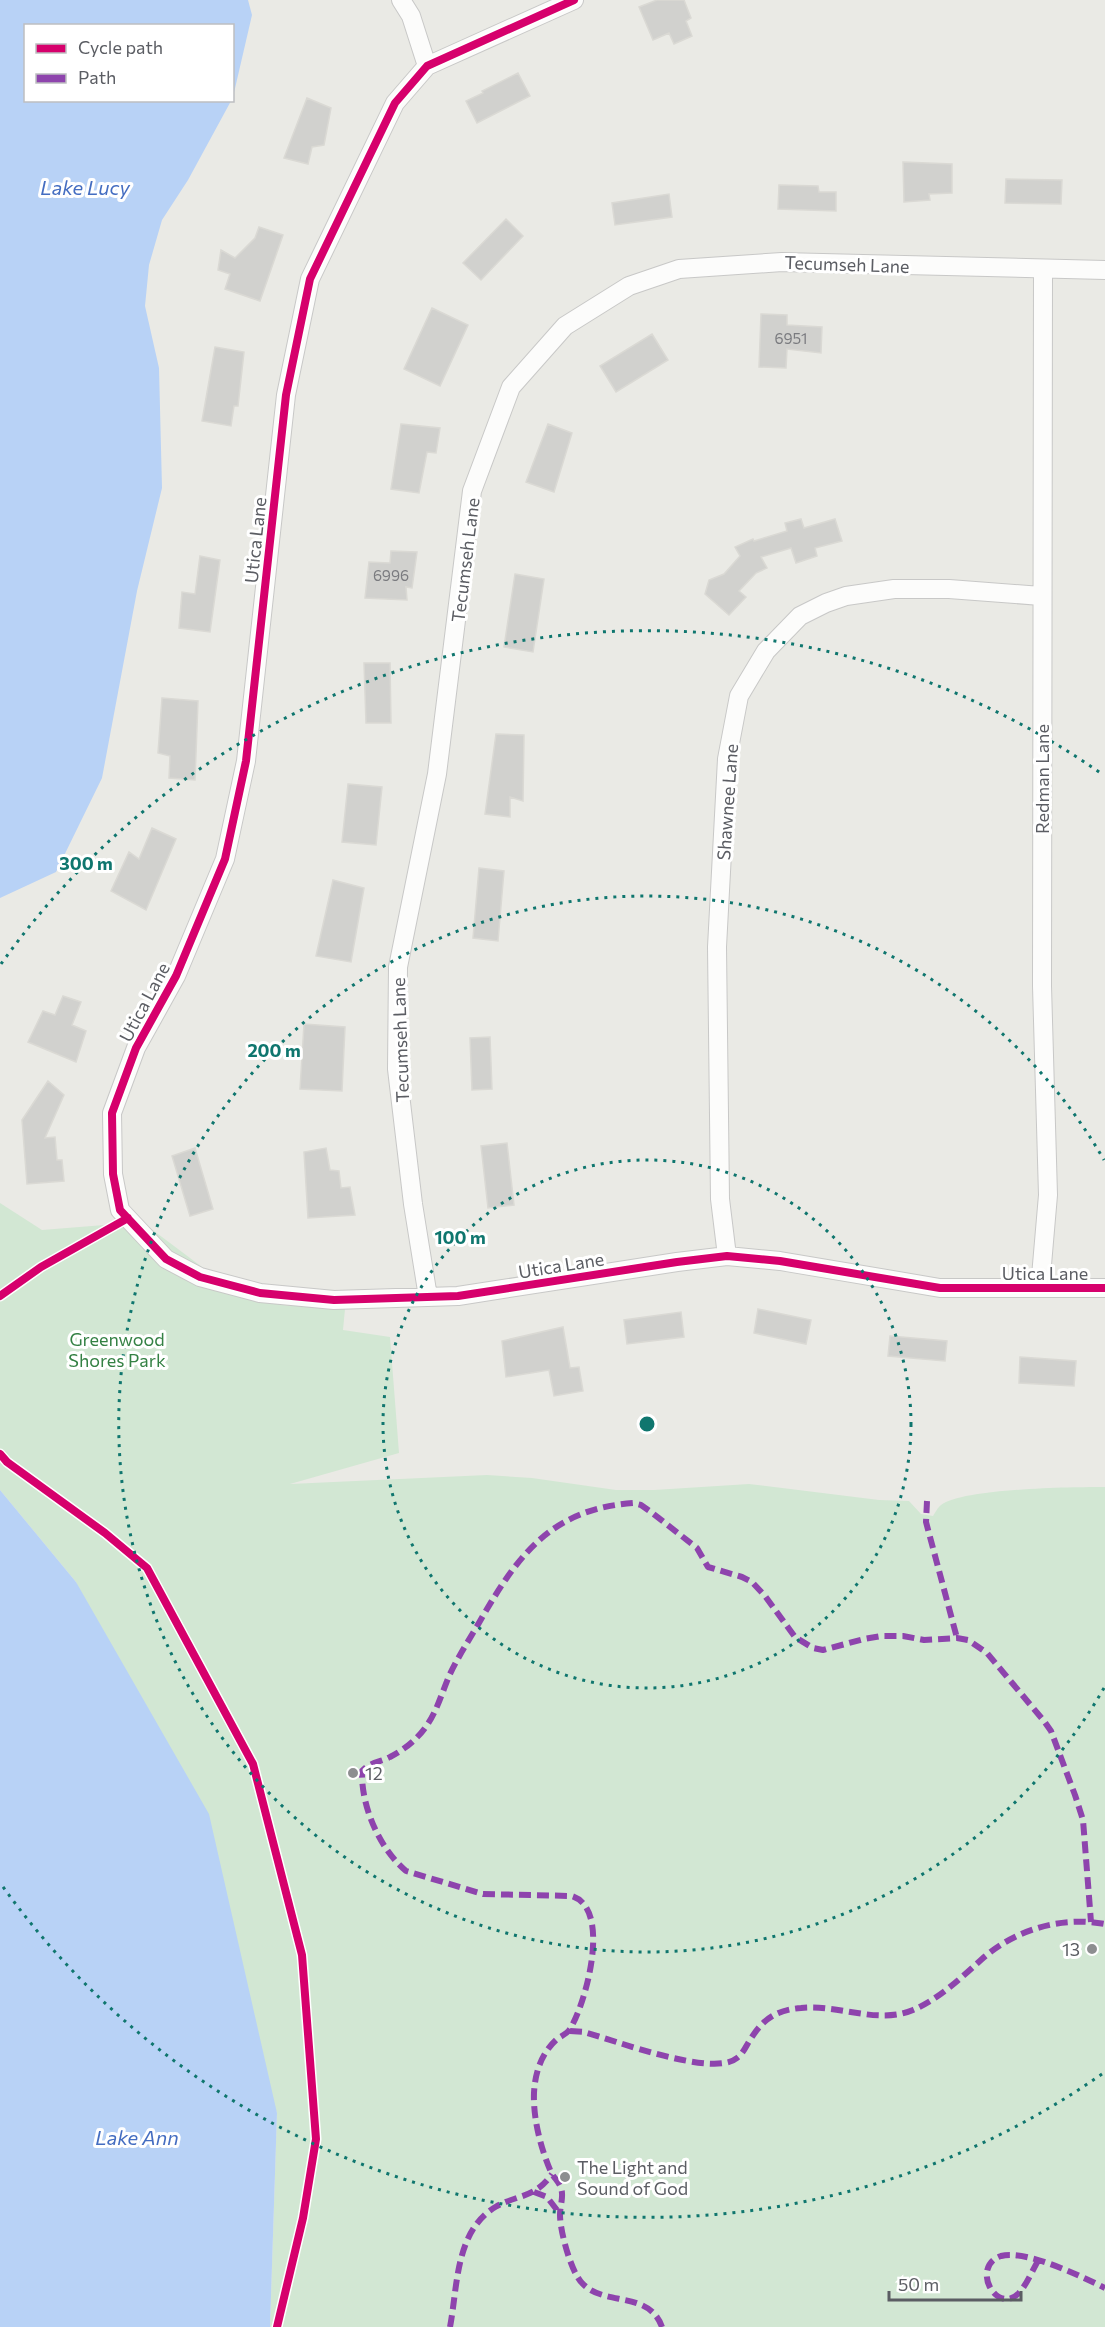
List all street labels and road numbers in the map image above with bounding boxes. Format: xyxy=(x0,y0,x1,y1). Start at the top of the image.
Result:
street label: Tecumseh Lane xyxy=(784,251,910,277)
street label: Utica Lane xyxy=(240,496,270,584)
street label: Tecumseh Lane xyxy=(446,496,484,624)
street label: Redman Lane xyxy=(1031,724,1053,834)
street label: Shawnee Lane xyxy=(712,743,742,861)
street label: Utica Lane xyxy=(114,959,174,1045)
street label: Tecumseh Lane xyxy=(387,977,413,1103)
street label: Utica Lane xyxy=(517,1247,605,1283)
street label: Utica Lane xyxy=(1002,1262,1088,1284)

